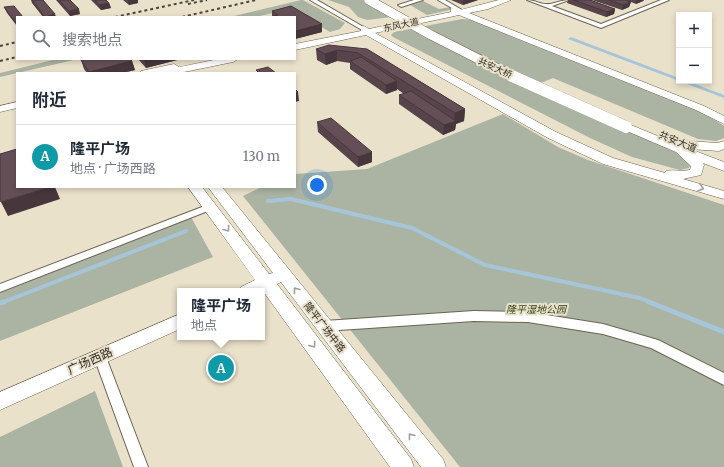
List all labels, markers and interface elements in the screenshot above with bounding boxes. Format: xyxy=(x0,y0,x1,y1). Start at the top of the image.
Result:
map controls xyxy=(676,12,712,84)
button: + xyxy=(676,12,712,48)
street label: 东风大道 xyxy=(382,15,420,34)
search box xyxy=(16,16,296,60)
icon: search xyxy=(30,27,52,49)
text: 搜索地点 xyxy=(62,30,122,49)
button: − xyxy=(676,48,712,84)
street label: 共安大桥 xyxy=(477,55,515,81)
text: 附近 xyxy=(32,89,66,111)
street label: 共安大道 xyxy=(657,128,699,155)
text: 隆平广场 xyxy=(70,139,130,158)
text: A xyxy=(40,148,50,165)
text: 130 m xyxy=(243,148,280,165)
text: 地点 · 广场西路 xyxy=(70,160,156,177)
your location xyxy=(307,175,327,195)
one-way arrow xyxy=(697,183,704,192)
one-way arrow xyxy=(223,225,230,232)
popup xyxy=(177,288,265,340)
one-way arrow xyxy=(294,288,301,295)
text: 隆平广场 xyxy=(191,296,251,315)
street label: 隆平广场中路 xyxy=(301,300,348,355)
park label: 隆平湿地公园 xyxy=(506,303,568,316)
text: 地点 xyxy=(191,317,217,334)
one-way arrow xyxy=(309,340,316,347)
street label: 广场西路 xyxy=(65,344,115,377)
pin: A xyxy=(208,353,234,383)
one-way arrow xyxy=(409,434,416,441)

